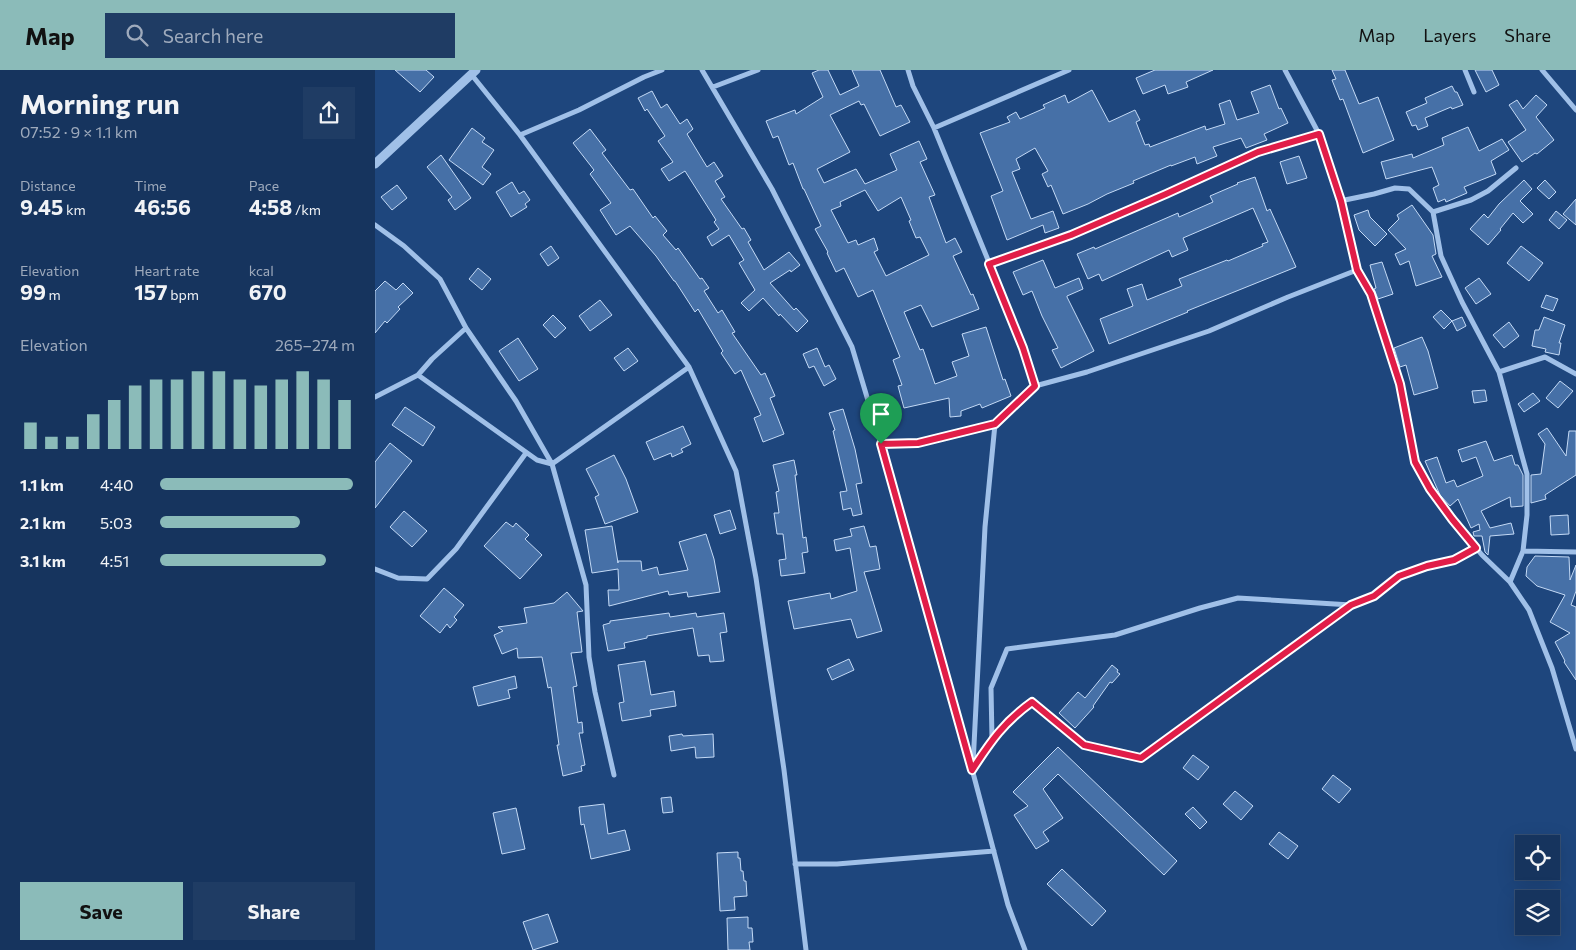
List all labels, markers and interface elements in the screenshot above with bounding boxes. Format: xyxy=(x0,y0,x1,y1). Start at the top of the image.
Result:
search box xyxy=(105,13,455,58)
text: Map xyxy=(25,21,75,50)
icon: search xyxy=(123,21,151,49)
text: Search here xyxy=(163,24,263,47)
text: Map xyxy=(1358,24,1395,46)
text: Layers xyxy=(1423,24,1476,46)
text: Share xyxy=(1504,24,1551,46)
text: Morning run xyxy=(20,86,180,120)
button: share xyxy=(303,87,355,139)
text: 07:52 · 9 × 1.1 km xyxy=(20,122,137,141)
text: Distance xyxy=(20,177,76,194)
text: Time xyxy=(134,177,167,194)
text: Pace xyxy=(249,177,279,194)
text: 9.45 xyxy=(20,194,63,219)
text: 46:56 xyxy=(134,194,191,219)
text: 4:58 xyxy=(249,194,292,219)
text: km xyxy=(63,201,86,218)
text: /km xyxy=(292,201,321,218)
text: Elevation xyxy=(20,262,79,279)
text: Heart rate xyxy=(134,262,199,279)
text: kcal xyxy=(249,262,274,279)
text: 99 xyxy=(20,279,46,304)
text: 157 xyxy=(134,279,168,304)
text: 670 xyxy=(249,279,287,304)
text: m xyxy=(46,286,61,303)
text: bpm xyxy=(168,286,199,303)
text: Elevation xyxy=(20,335,88,354)
text: 265–274 m xyxy=(275,335,355,354)
pin xyxy=(860,393,902,444)
icon: arrive xyxy=(867,400,895,428)
text: 1.1 km xyxy=(20,475,64,494)
text: 4:40 xyxy=(100,475,133,494)
text: 2.1 km xyxy=(20,513,66,532)
text: 5:03 xyxy=(100,513,133,532)
text: 3.1 km xyxy=(20,551,66,570)
text: 4:51 xyxy=(100,551,129,570)
map controls xyxy=(1515,835,1560,935)
button: locate xyxy=(1515,835,1560,880)
button: Save xyxy=(20,882,183,940)
button: Share xyxy=(193,882,355,940)
button: layers xyxy=(1515,890,1560,935)

